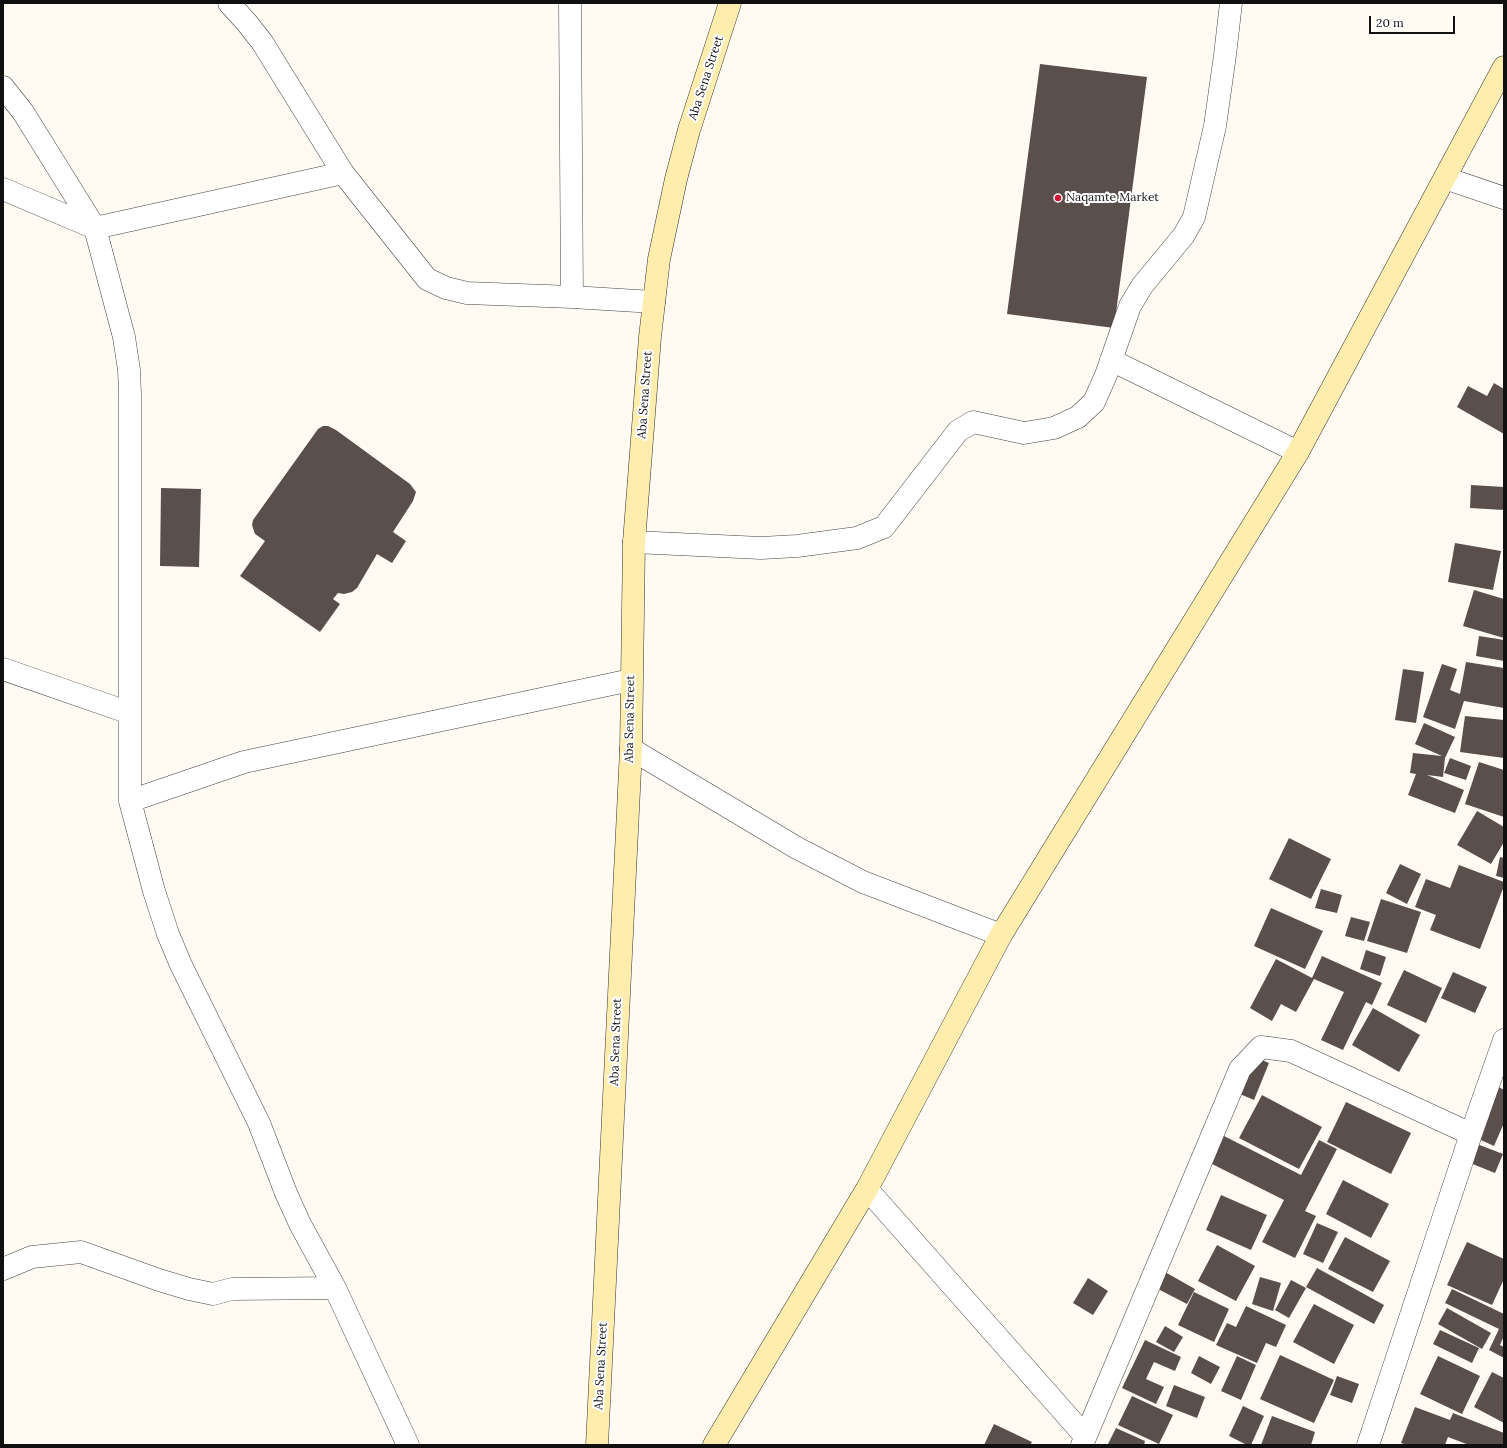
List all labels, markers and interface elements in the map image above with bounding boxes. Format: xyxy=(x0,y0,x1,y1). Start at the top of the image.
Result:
scale bar xyxy=(1371,8,1457,34)
text: 20 m xyxy=(1376,15,1404,30)
street label: Aba Sena Street xyxy=(686,34,726,122)
place label: Naqamte Market xyxy=(1066,191,1159,205)
marker: Naqamte Market xyxy=(1053,193,1063,203)
street label: Aba Sena Street xyxy=(635,351,655,439)
street label: Aba Sena Street xyxy=(622,675,638,763)
street label: Aba Sena Street xyxy=(607,998,625,1086)
street label: Aba Sena Street xyxy=(592,1322,610,1410)

